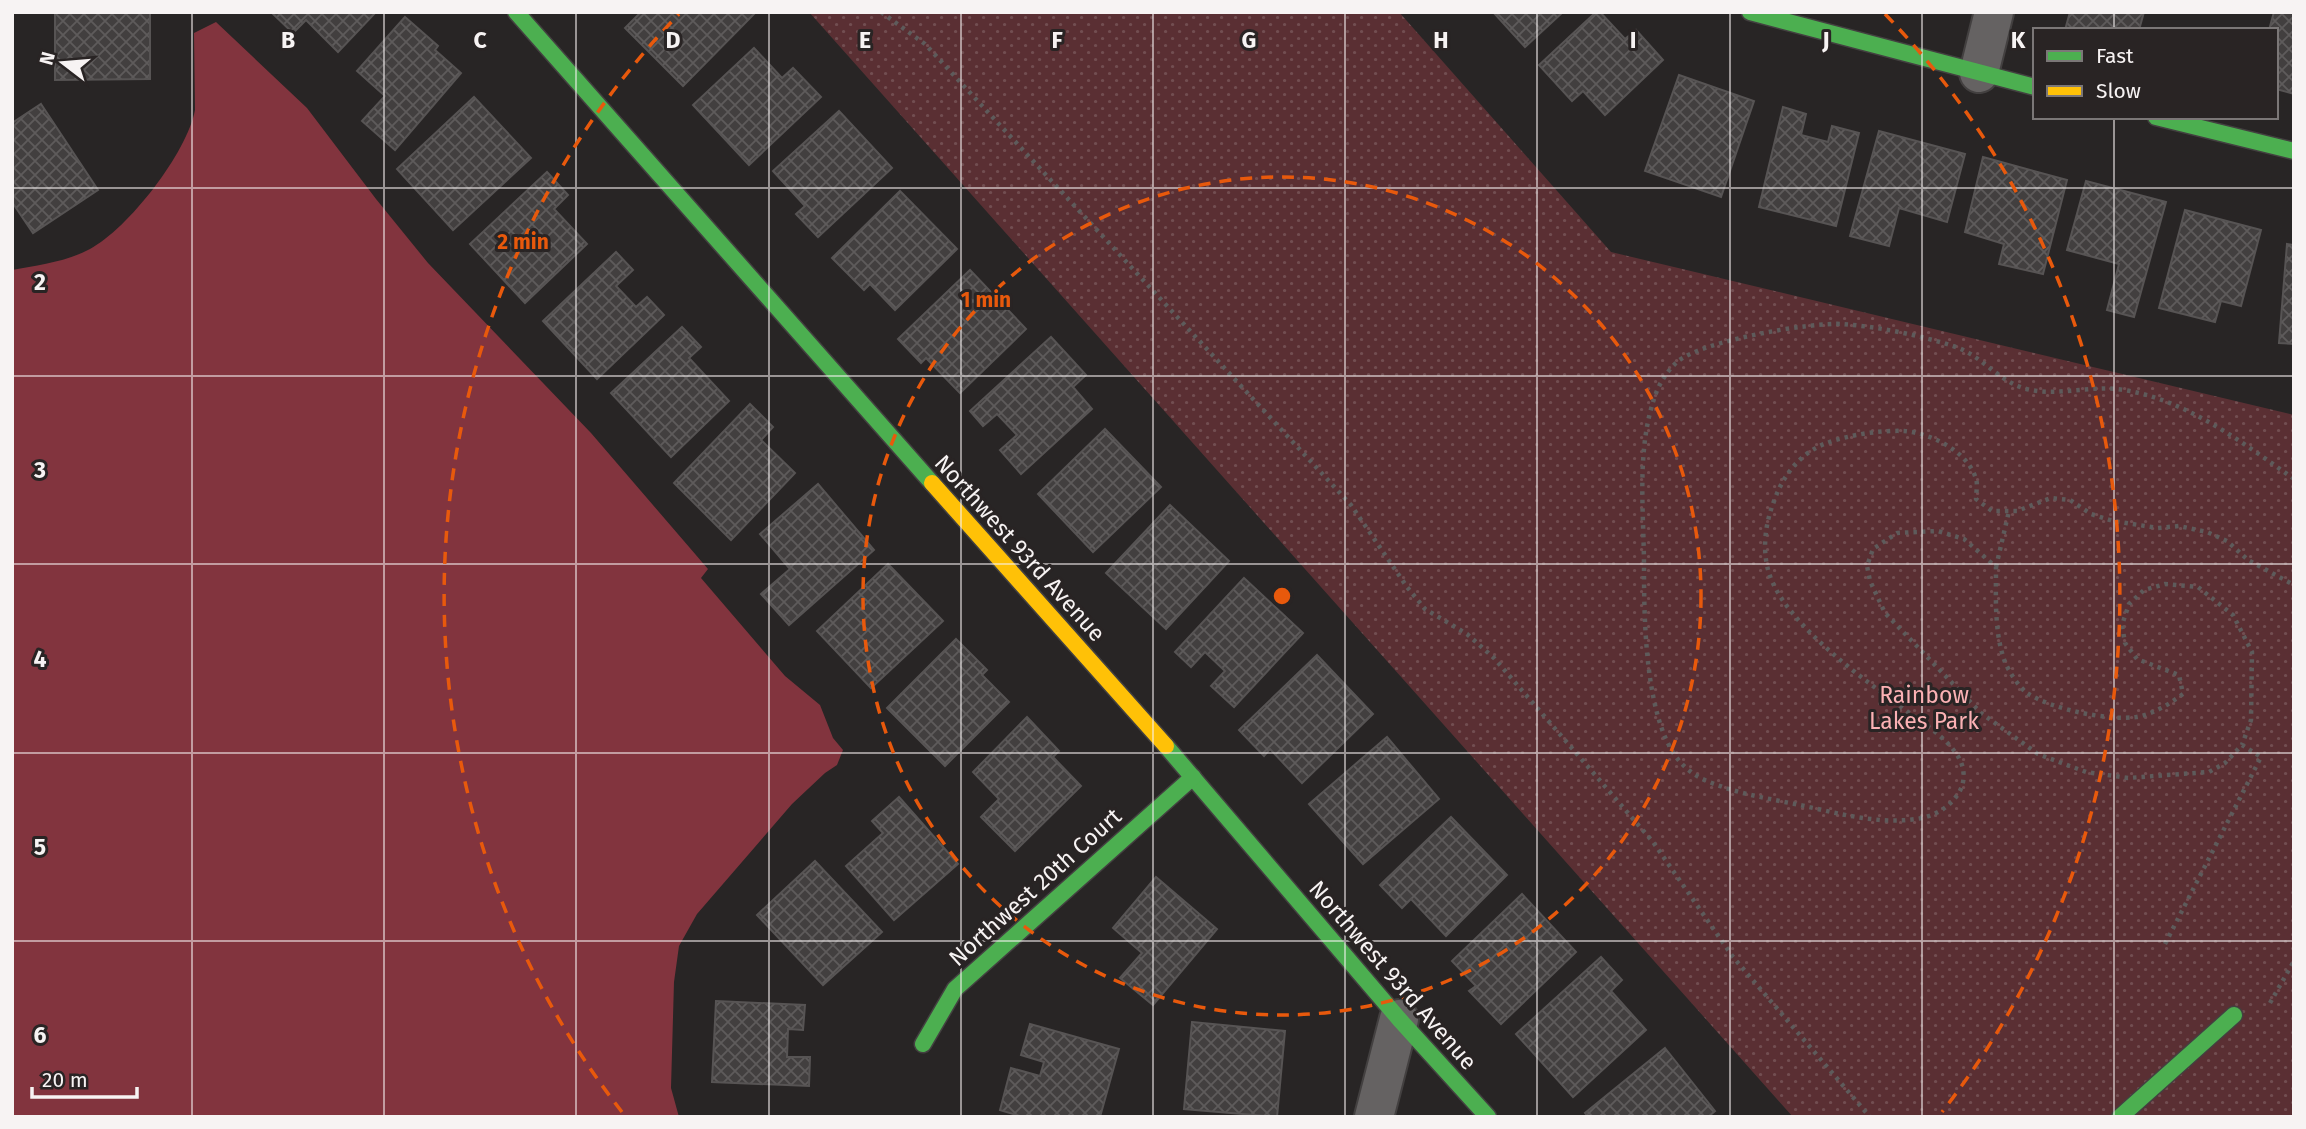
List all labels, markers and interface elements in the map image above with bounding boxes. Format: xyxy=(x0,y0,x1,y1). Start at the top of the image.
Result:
text: B xyxy=(281,26,295,54)
text: C xyxy=(473,26,487,54)
text: D xyxy=(666,26,681,54)
text: E xyxy=(859,26,871,54)
text: F xyxy=(1051,26,1063,54)
text: G xyxy=(1242,26,1256,54)
text: H xyxy=(1433,26,1449,54)
text: I xyxy=(1630,26,1636,54)
text: J xyxy=(1821,26,1830,54)
text: K xyxy=(2011,26,2026,54)
north arrow xyxy=(28,28,98,98)
legend xyxy=(2033,28,2278,119)
text: Fast xyxy=(2096,43,2134,69)
text: N xyxy=(34,49,60,68)
text: Slow xyxy=(2096,78,2141,104)
text: 2 min xyxy=(497,229,549,255)
text: 2 xyxy=(34,268,46,296)
text: 1 min xyxy=(961,287,1011,313)
street label: Northwest 93rd Avenue xyxy=(929,449,1111,647)
text: 3 xyxy=(33,456,46,484)
centre of rings xyxy=(1270,584,1294,608)
text: 4 xyxy=(34,645,47,673)
park label: Rainbow Lakes Park xyxy=(1869,681,1979,735)
street label: Northwest 20th Court xyxy=(943,802,1128,972)
text: 5 xyxy=(34,833,46,861)
street label: Northwest 93rd Avenue xyxy=(1303,875,1483,1075)
text: 6 xyxy=(34,1021,47,1049)
scale bar xyxy=(32,1056,136,1100)
text: 20 m xyxy=(42,1067,88,1093)

